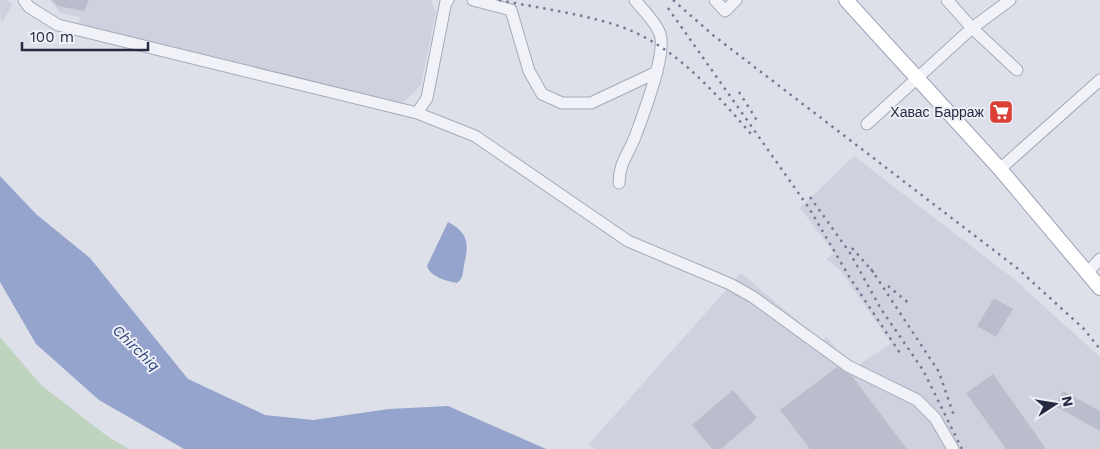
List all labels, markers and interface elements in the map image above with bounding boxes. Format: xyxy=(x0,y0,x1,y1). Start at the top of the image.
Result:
scale bar xyxy=(22,20,149,52)
text: 100 m xyxy=(30,28,74,46)
supermarket icon: Хавас Барраж xyxy=(988,99,1014,125)
place label: Хавас Барраж xyxy=(890,104,985,120)
water label: Chirchiq xyxy=(109,321,163,375)
north arrow xyxy=(1030,379,1080,429)
text: N xyxy=(1059,395,1077,408)

